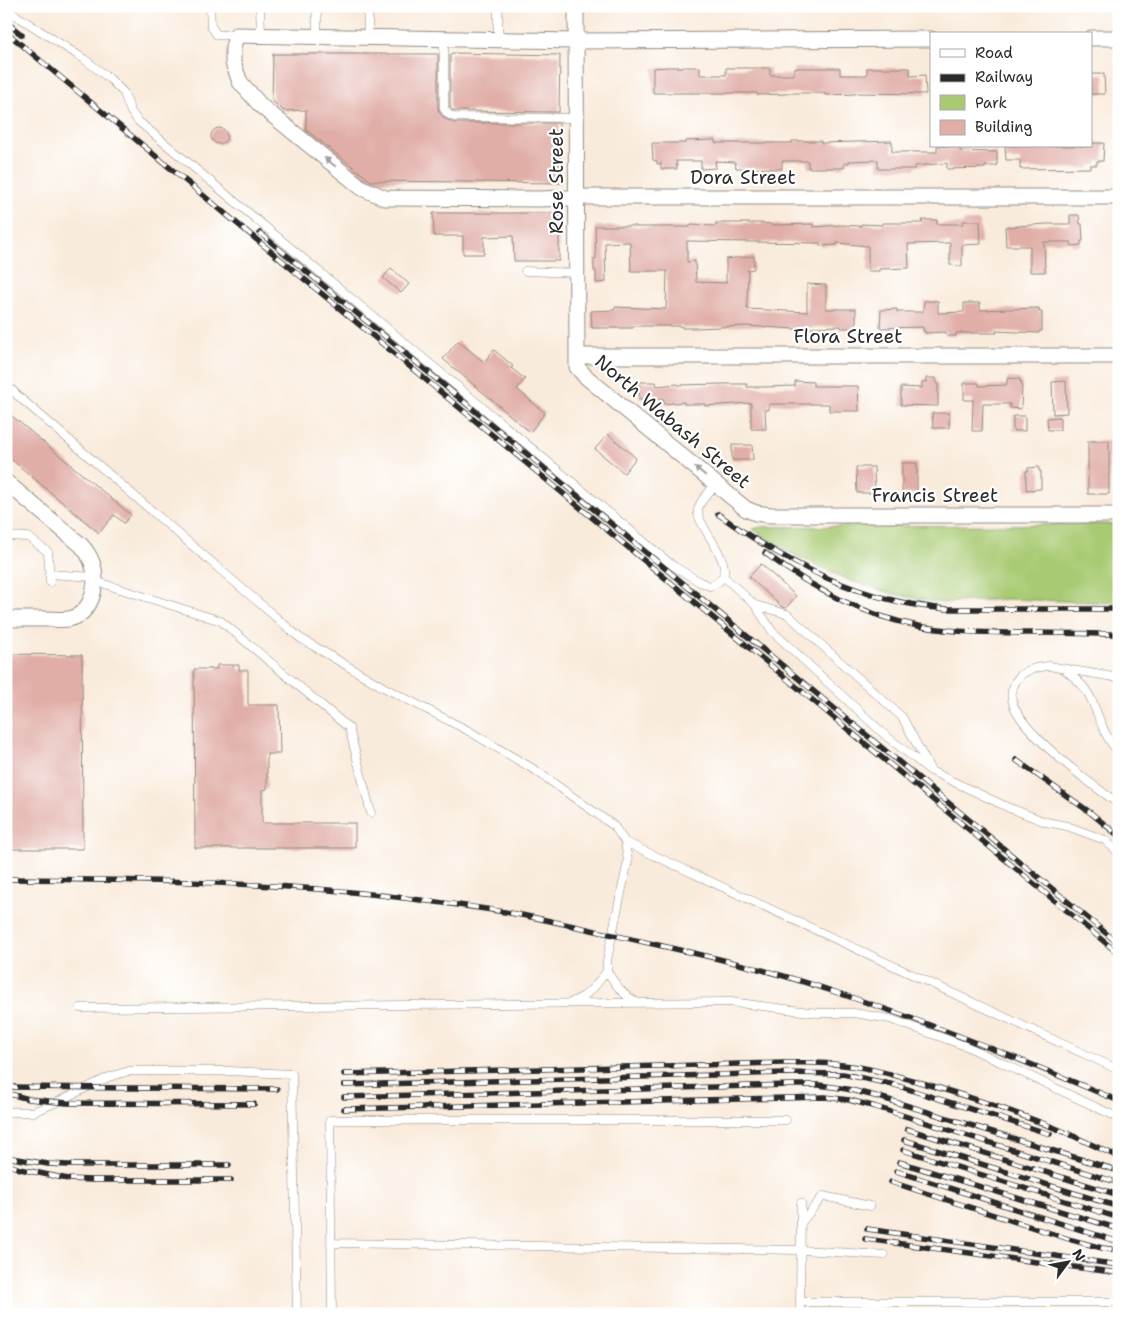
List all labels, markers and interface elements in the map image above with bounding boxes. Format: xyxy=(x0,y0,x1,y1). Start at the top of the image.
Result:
legend xyxy=(930,32,1092,148)
text: Road xyxy=(975,43,1013,63)
text: Railway xyxy=(975,67,1033,87)
text: Park xyxy=(975,93,1007,113)
text: Building xyxy=(975,117,1032,137)
street label: Rose Street xyxy=(544,128,569,234)
one-way arrow xyxy=(323,156,336,167)
street label: Dora Street xyxy=(690,165,796,190)
street label: Flora Street xyxy=(794,324,902,349)
street label: North Wabash Street xyxy=(590,349,756,494)
one-way arrow xyxy=(694,465,707,476)
street label: Francis Street xyxy=(872,483,998,508)
north arrow xyxy=(1042,1238,1092,1288)
text: N xyxy=(1068,1246,1090,1265)

